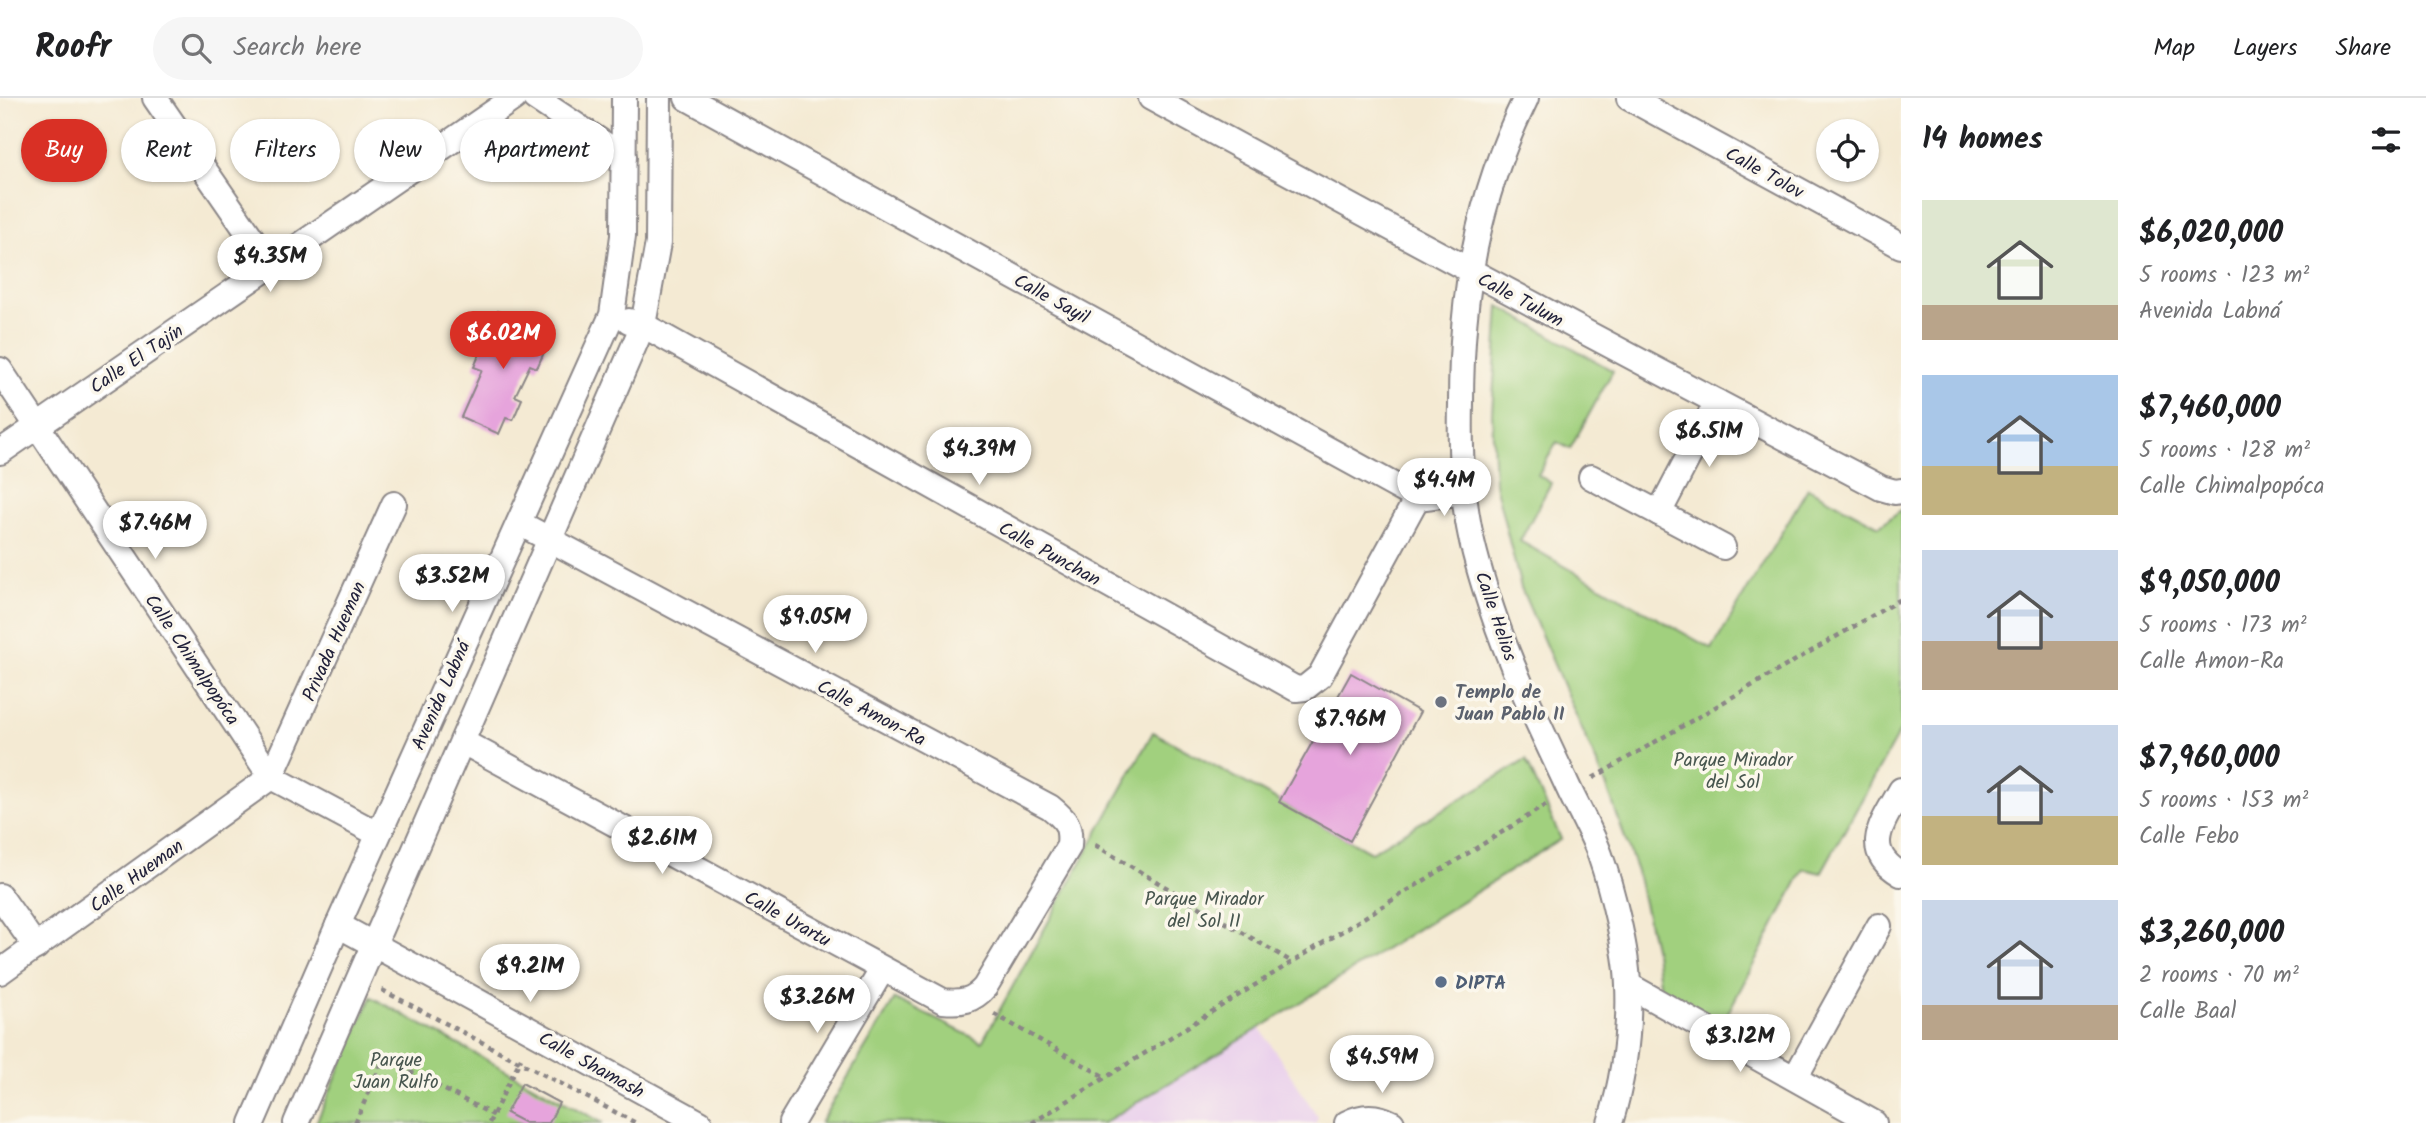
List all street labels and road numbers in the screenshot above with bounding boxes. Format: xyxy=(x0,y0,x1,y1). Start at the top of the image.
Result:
street label: Calle Tolov xyxy=(1719,140,1810,208)
street label: Calle Tulum xyxy=(1472,265,1569,336)
street label: Calle Sayil xyxy=(1008,267,1095,333)
street label: Calle El Tajín xyxy=(84,317,190,402)
street label: Calle Punchan xyxy=(992,514,1106,595)
street label: Calle Helios xyxy=(1466,568,1524,665)
street label: Privada Hueman xyxy=(295,577,375,707)
street label: Calle Chimalpopóca xyxy=(136,588,247,732)
street label: Avenida Labná xyxy=(404,634,480,755)
street label: Calle Amon-Ra xyxy=(811,672,931,755)
street label: Calle Hueman xyxy=(84,832,191,921)
street label: Calle Urartu xyxy=(738,884,836,956)
street label: Calle Shamash xyxy=(532,1024,650,1107)

